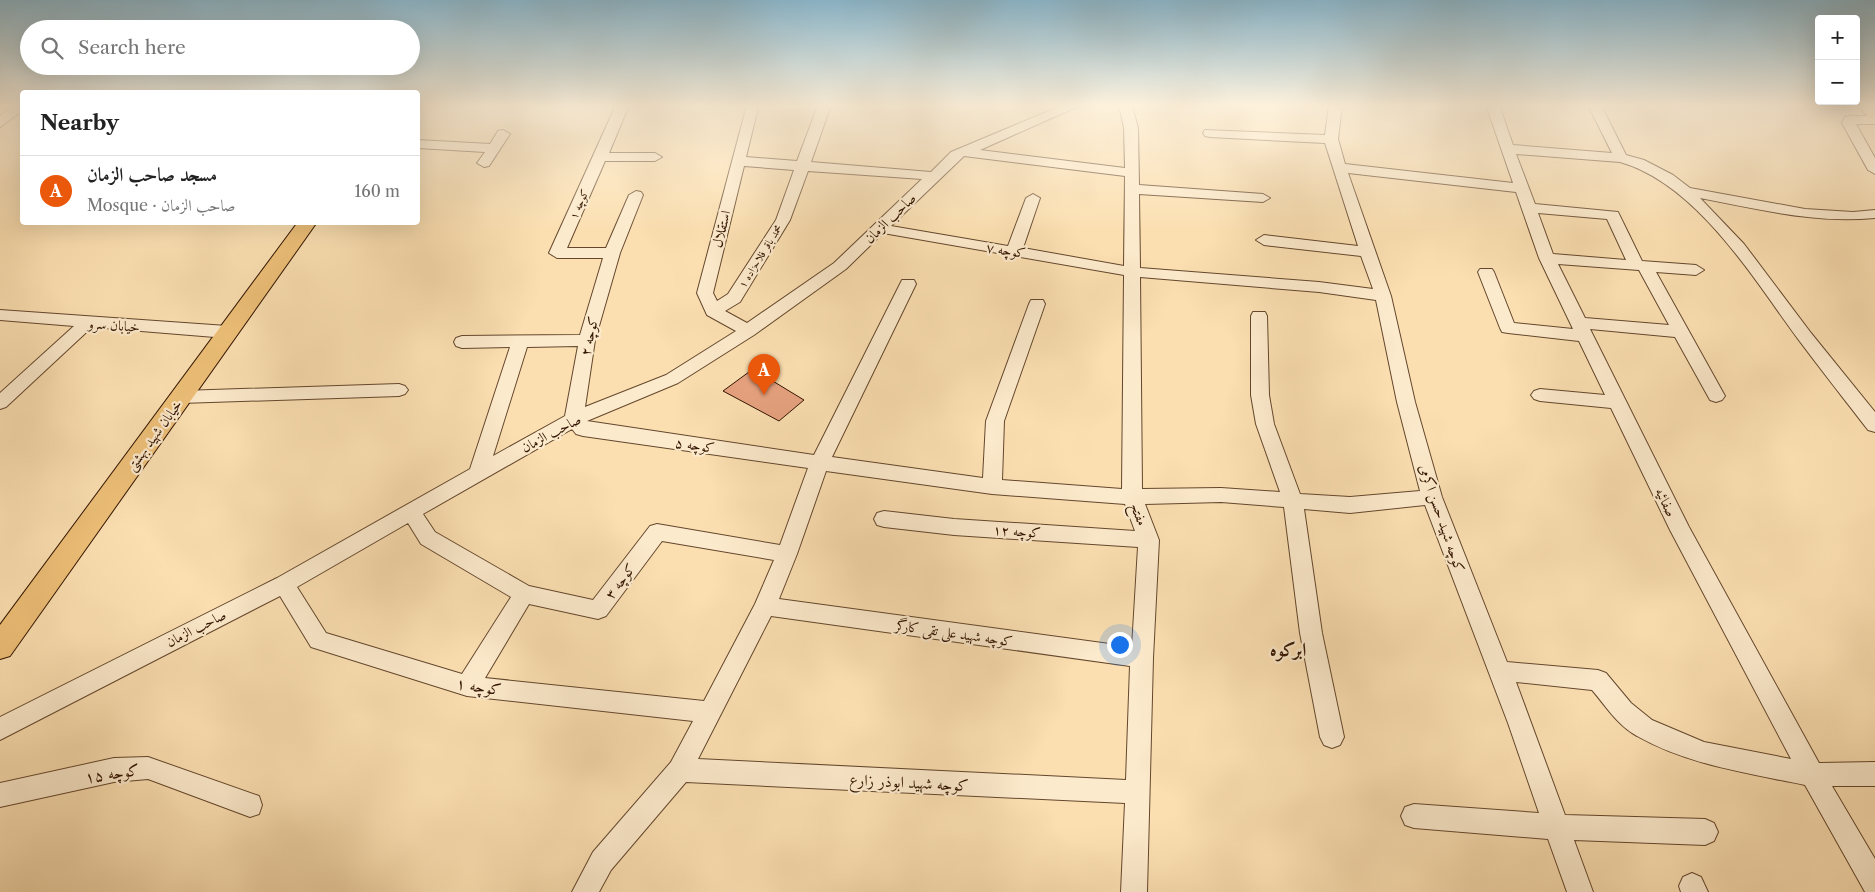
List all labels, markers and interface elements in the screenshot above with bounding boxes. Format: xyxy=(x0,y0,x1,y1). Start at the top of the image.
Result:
map controls xyxy=(1815,15,1860,105)
button: + xyxy=(1815,15,1860,60)
search box xyxy=(20,20,420,75)
icon: search xyxy=(38,34,66,62)
text: Search here xyxy=(78,36,186,59)
button: − xyxy=(1815,60,1860,105)
text: Nearby xyxy=(40,110,119,135)
text: مسجد صاحب الزمان xyxy=(87,163,217,186)
text: A xyxy=(50,181,62,201)
text: 160 m xyxy=(355,181,400,201)
street label: کوچه ۱ xyxy=(566,187,593,222)
street label: صاحب الزمان xyxy=(860,189,920,248)
text: Mosque · صاحب الزمان xyxy=(87,195,235,215)
street label: استقلال xyxy=(708,208,734,250)
street label: محمد باقر فلاحزاده ۱ xyxy=(735,221,786,291)
street label: کوچه ۷ xyxy=(985,238,1027,263)
street label: خیابان سرو xyxy=(86,314,140,337)
street label: کوچه ۲ xyxy=(576,315,603,358)
pin: A xyxy=(748,354,780,395)
street label: خیابان شهید بهشتی xyxy=(122,396,187,475)
street label: صاحب الزمان xyxy=(518,410,584,457)
street label: کوچه ۵ xyxy=(674,433,716,458)
street label: کوچه شهید حسن اکرمی xyxy=(1414,462,1469,575)
street label: صفائیه xyxy=(1651,485,1681,519)
street label: مفتح xyxy=(1123,500,1152,530)
street label: کوچه ۱۲ xyxy=(992,520,1042,543)
street label: کوچه ۳ xyxy=(601,560,640,603)
street label: صاحب الزمان xyxy=(163,605,230,652)
street label: کوچه شهید علی تقی کارگر xyxy=(892,616,1014,652)
your location xyxy=(1107,632,1133,658)
district label: ابرکوه xyxy=(1270,638,1306,662)
street label: کوچه ۱ xyxy=(455,673,503,701)
street label: کوچه ۱۵ xyxy=(83,759,141,789)
street label: کوچه شهید ابوذر زارع xyxy=(849,769,969,799)

